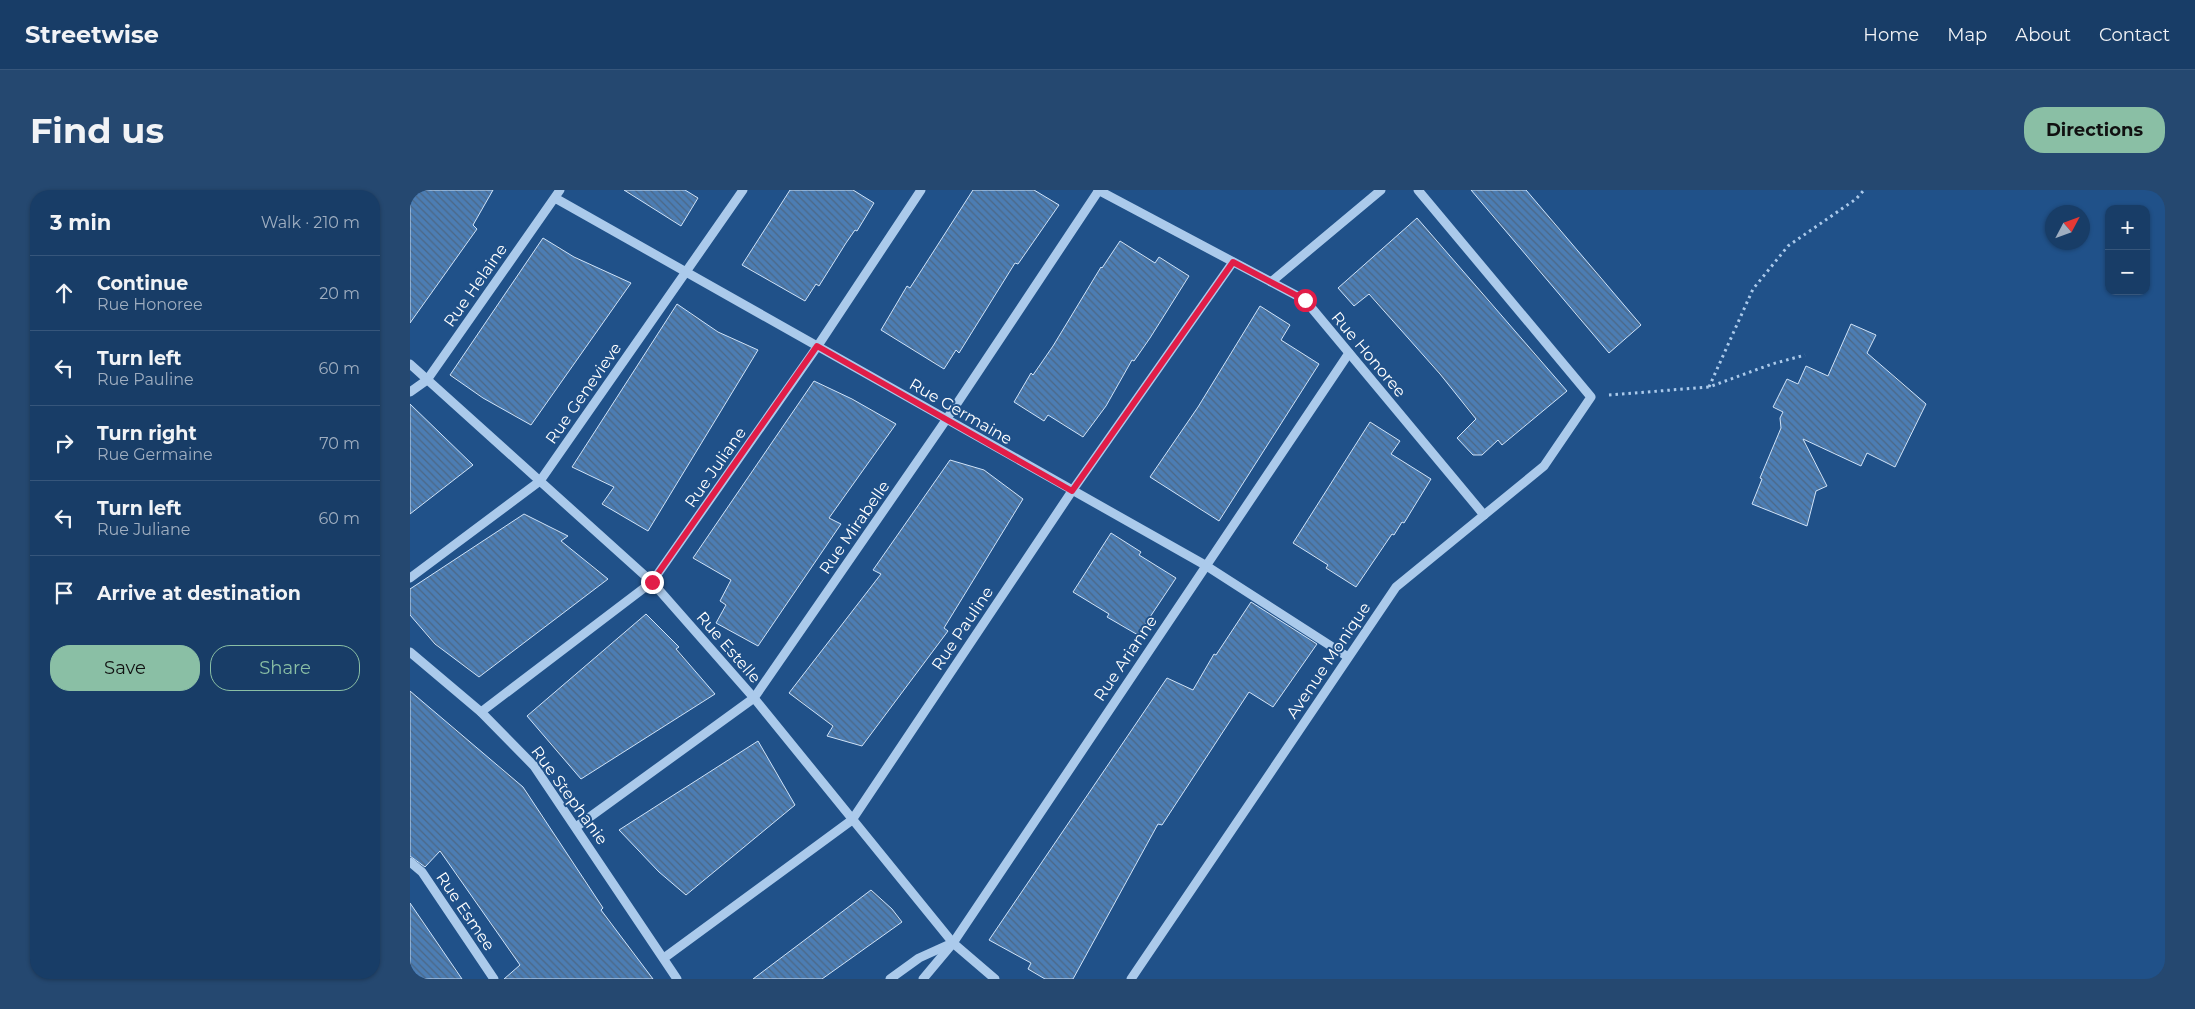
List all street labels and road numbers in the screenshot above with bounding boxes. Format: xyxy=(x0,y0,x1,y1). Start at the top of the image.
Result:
street label: Rue Helaine xyxy=(440,240,511,331)
street label: Rue Honoree xyxy=(1327,308,1410,401)
street label: Rue Genevieve xyxy=(541,339,625,448)
street label: Rue Germaine xyxy=(906,374,1016,449)
street label: Rue Juliane xyxy=(681,424,750,511)
street label: Rue Mirabelle xyxy=(815,477,894,578)
street label: Rue Pauline xyxy=(927,583,997,674)
street label: Avenue Monique xyxy=(1282,598,1374,722)
street label: Rue Estelle xyxy=(692,608,765,687)
street label: Rue Arianne xyxy=(1090,612,1161,705)
street label: Rue Stephanie xyxy=(527,742,612,849)
street label: Rue Esmee xyxy=(432,868,499,954)

